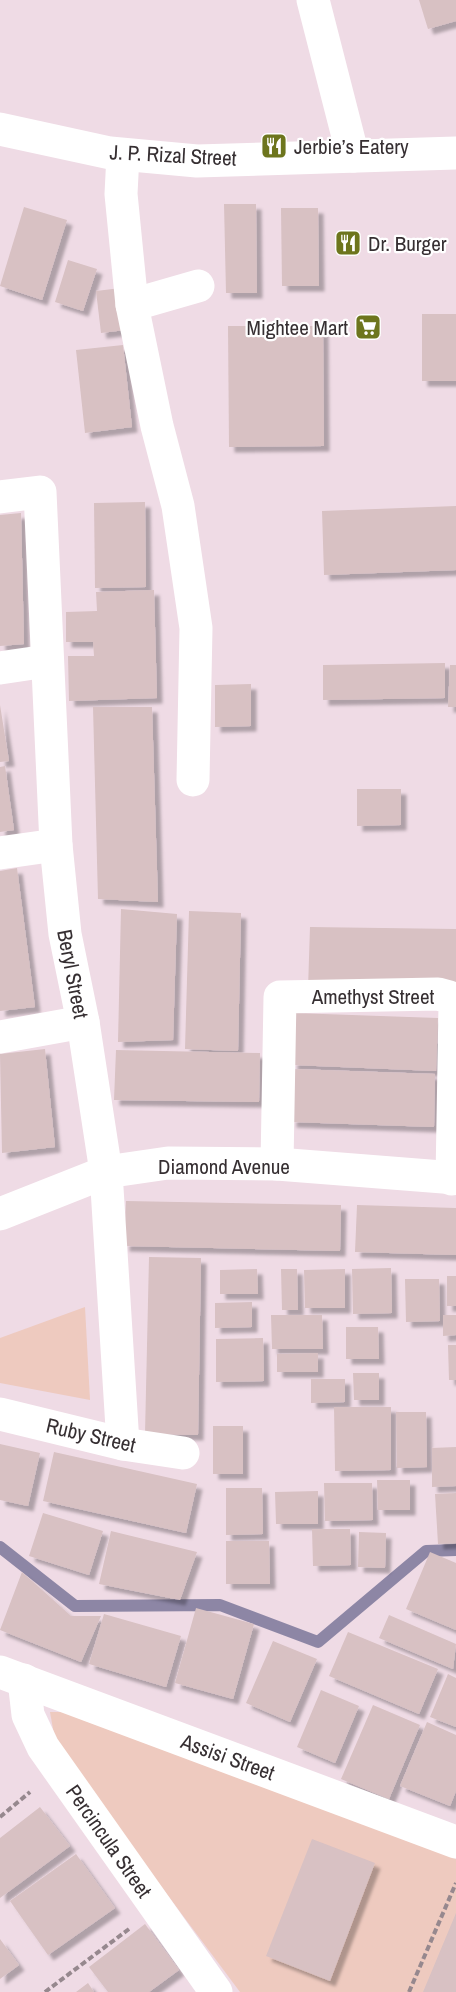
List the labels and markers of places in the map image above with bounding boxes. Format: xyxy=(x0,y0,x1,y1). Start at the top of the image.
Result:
restaurant icon: Jerbie’s Eatery xyxy=(259,131,289,161)
place label: Jerbie’s Eatery xyxy=(294,132,409,161)
restaurant icon: Dr. Burger xyxy=(333,228,363,258)
place label: Dr. Burger xyxy=(368,229,447,258)
supermarket icon: Mightee Mart xyxy=(353,312,383,342)
place label: Mightee Mart xyxy=(247,313,348,342)

